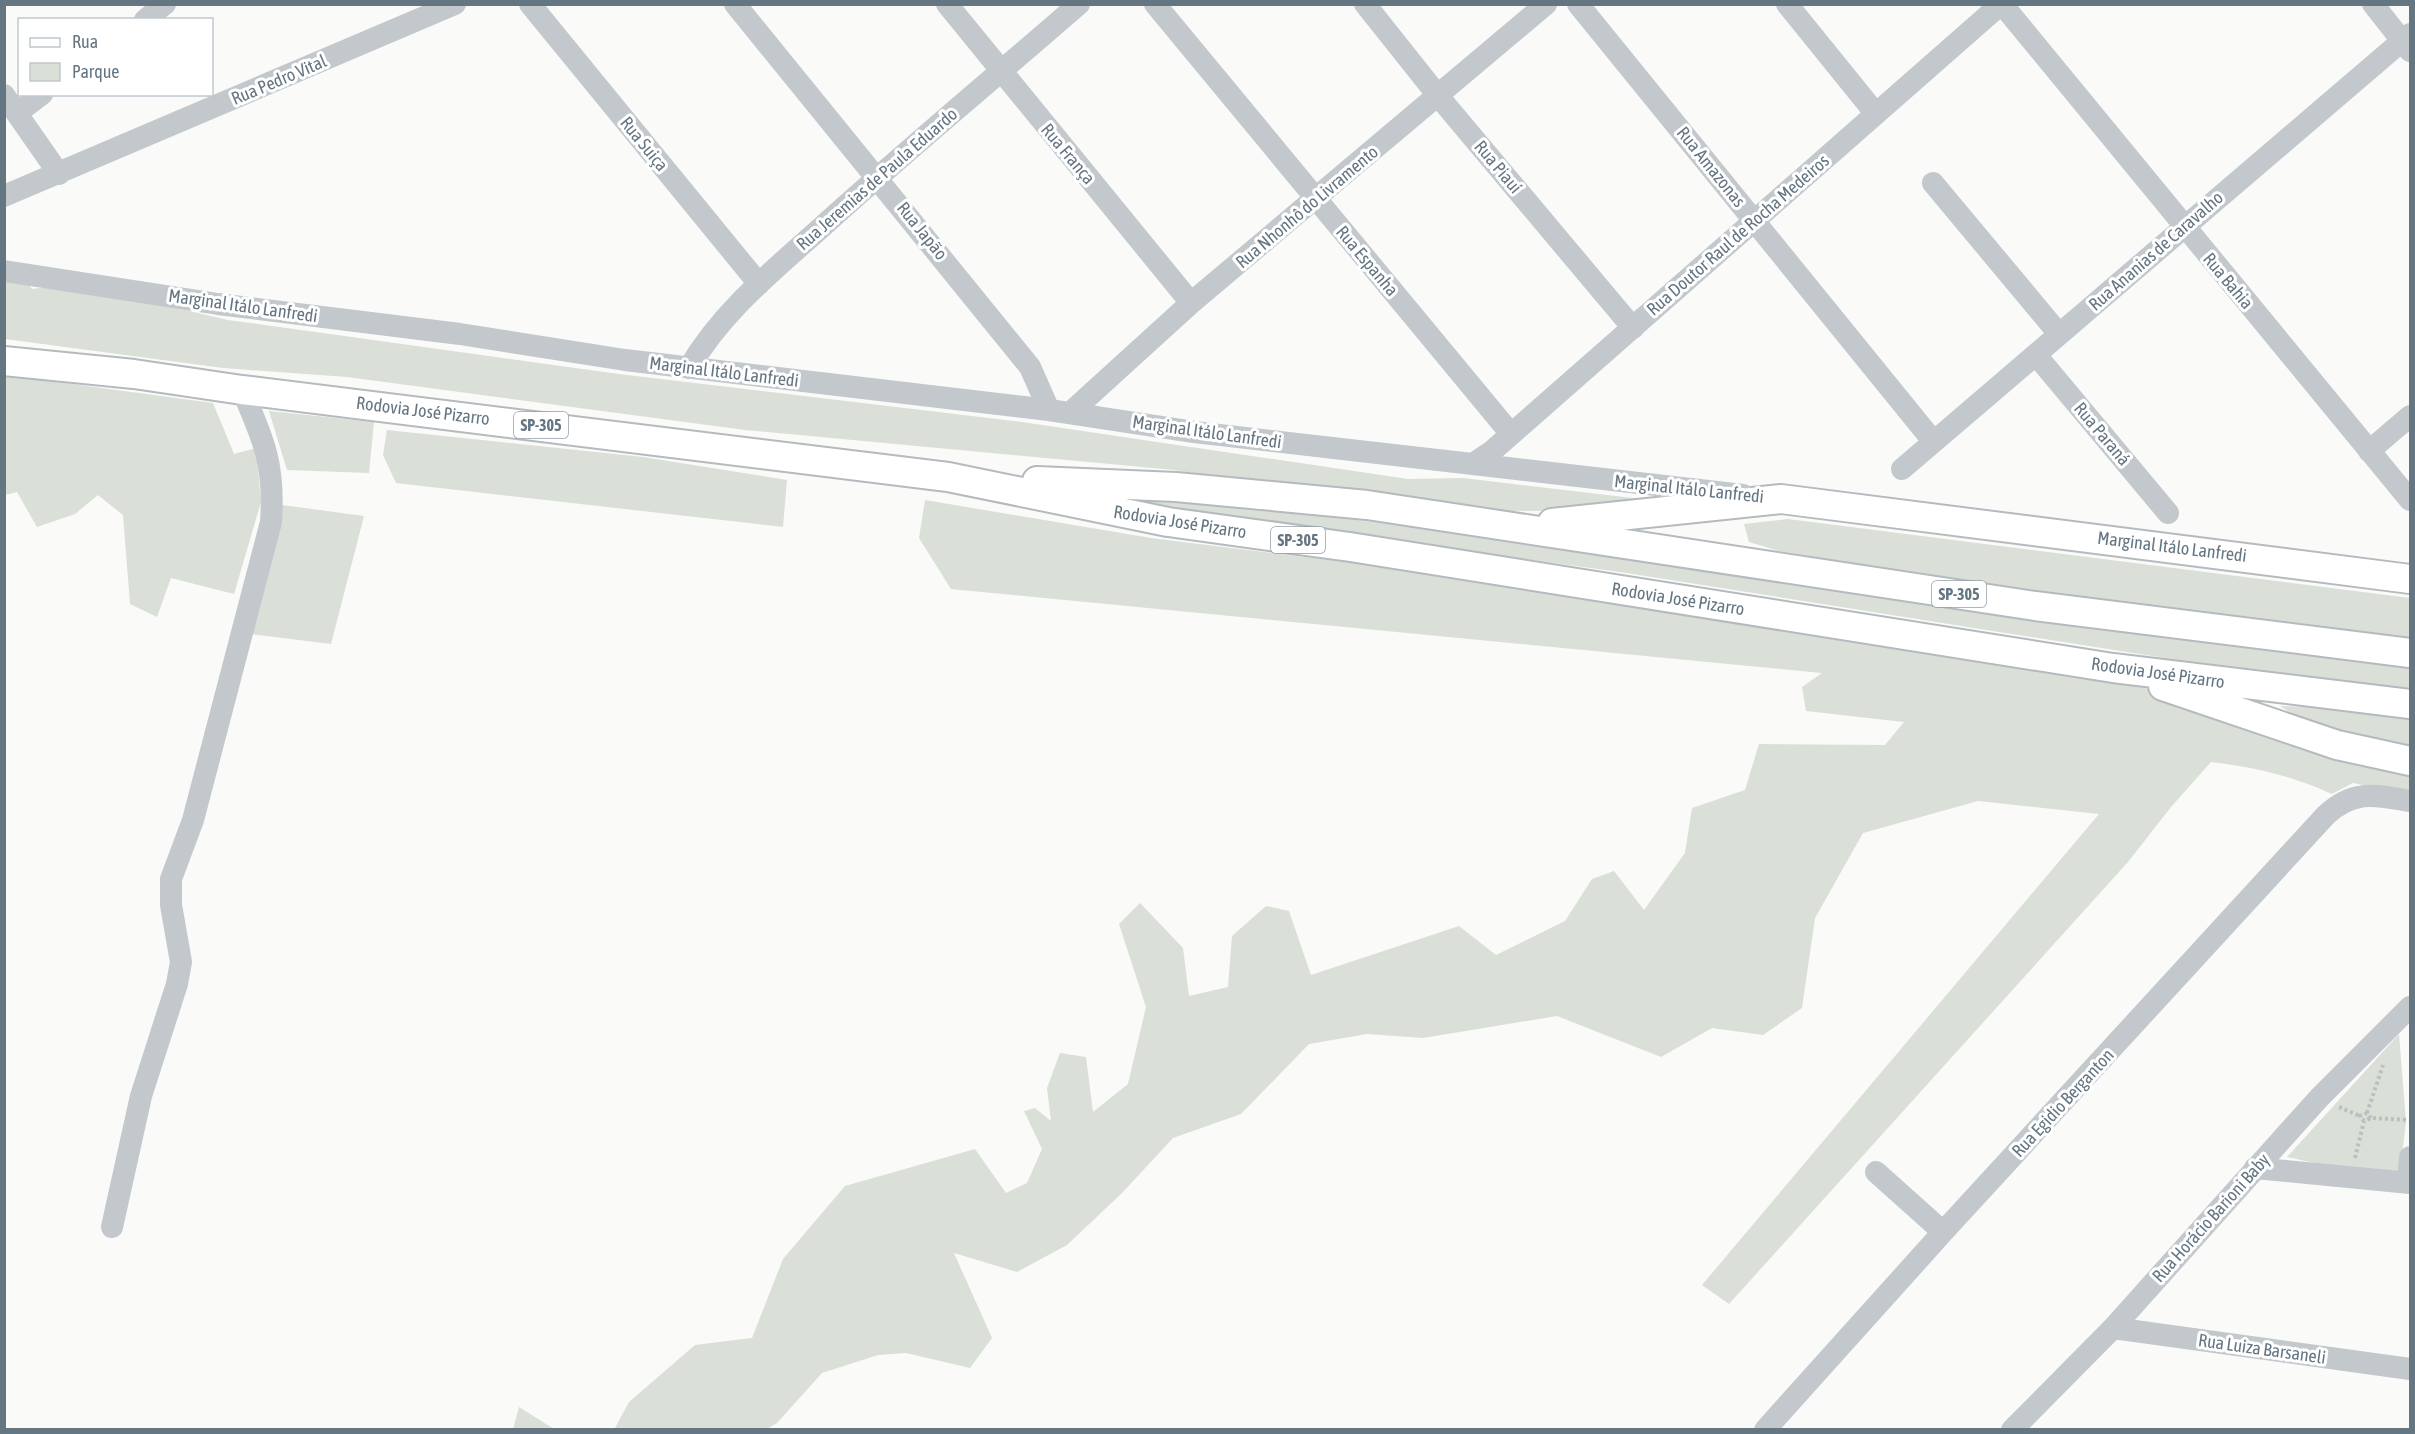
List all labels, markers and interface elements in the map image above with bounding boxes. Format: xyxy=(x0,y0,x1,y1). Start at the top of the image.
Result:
legend xyxy=(18,18,213,96)
text: Rua xyxy=(72,31,98,52)
street label: Rua Pedro Vital xyxy=(228,50,330,109)
text: Parque xyxy=(72,61,120,82)
street label: Rua Jeremias de Paula Eduardo xyxy=(792,103,961,254)
street label: Rua Suiça xyxy=(616,112,673,175)
street label: Rua França xyxy=(1037,119,1100,188)
street label: Rua Amazonas xyxy=(1673,122,1750,211)
street label: Rua Piauí xyxy=(1470,136,1526,197)
street label: Rua Nhonhô do Livramento xyxy=(1231,141,1382,272)
street label: Rua Doutor Raul de Rocha Medeiros xyxy=(1642,150,1833,319)
street label: Rua Ananias de Caravalho xyxy=(2084,187,2227,315)
street label: Rua Japão xyxy=(893,198,952,264)
street label: Rua Espanha xyxy=(1332,221,1403,300)
street label: Rua Bahia xyxy=(2199,248,2258,313)
street label: Marginal Itálo Lanfredi xyxy=(167,285,319,326)
street label: Marginal Itálo Lanfredi xyxy=(648,352,800,391)
street label: Rodovia José Pizarro xyxy=(355,392,491,429)
street label: Rua Paraná xyxy=(2070,398,2135,469)
street label: Marginal Itálo Lanfredi xyxy=(1131,411,1283,452)
road number: SP-305 xyxy=(514,412,568,438)
street label: Marginal Itálo Lanfredi xyxy=(1613,470,1765,507)
street label: Rodovia José Pizarro xyxy=(1112,501,1248,542)
road number: SP-305 xyxy=(1271,527,1325,553)
street label: Marginal Itálo Lanfredi xyxy=(2096,527,2248,566)
street label: Rodovia José Pizarro xyxy=(1610,578,1746,619)
road number: SP-305 xyxy=(1932,581,1986,607)
street label: Rodovia José Pizarro xyxy=(2090,653,2226,692)
street label: Rua Egidio Berganton xyxy=(2007,1044,2118,1161)
street label: Rua Horácio Barioni Baby xyxy=(2148,1149,2274,1286)
street label: Rua Luiza Barsaneli xyxy=(2197,1329,2327,1368)

